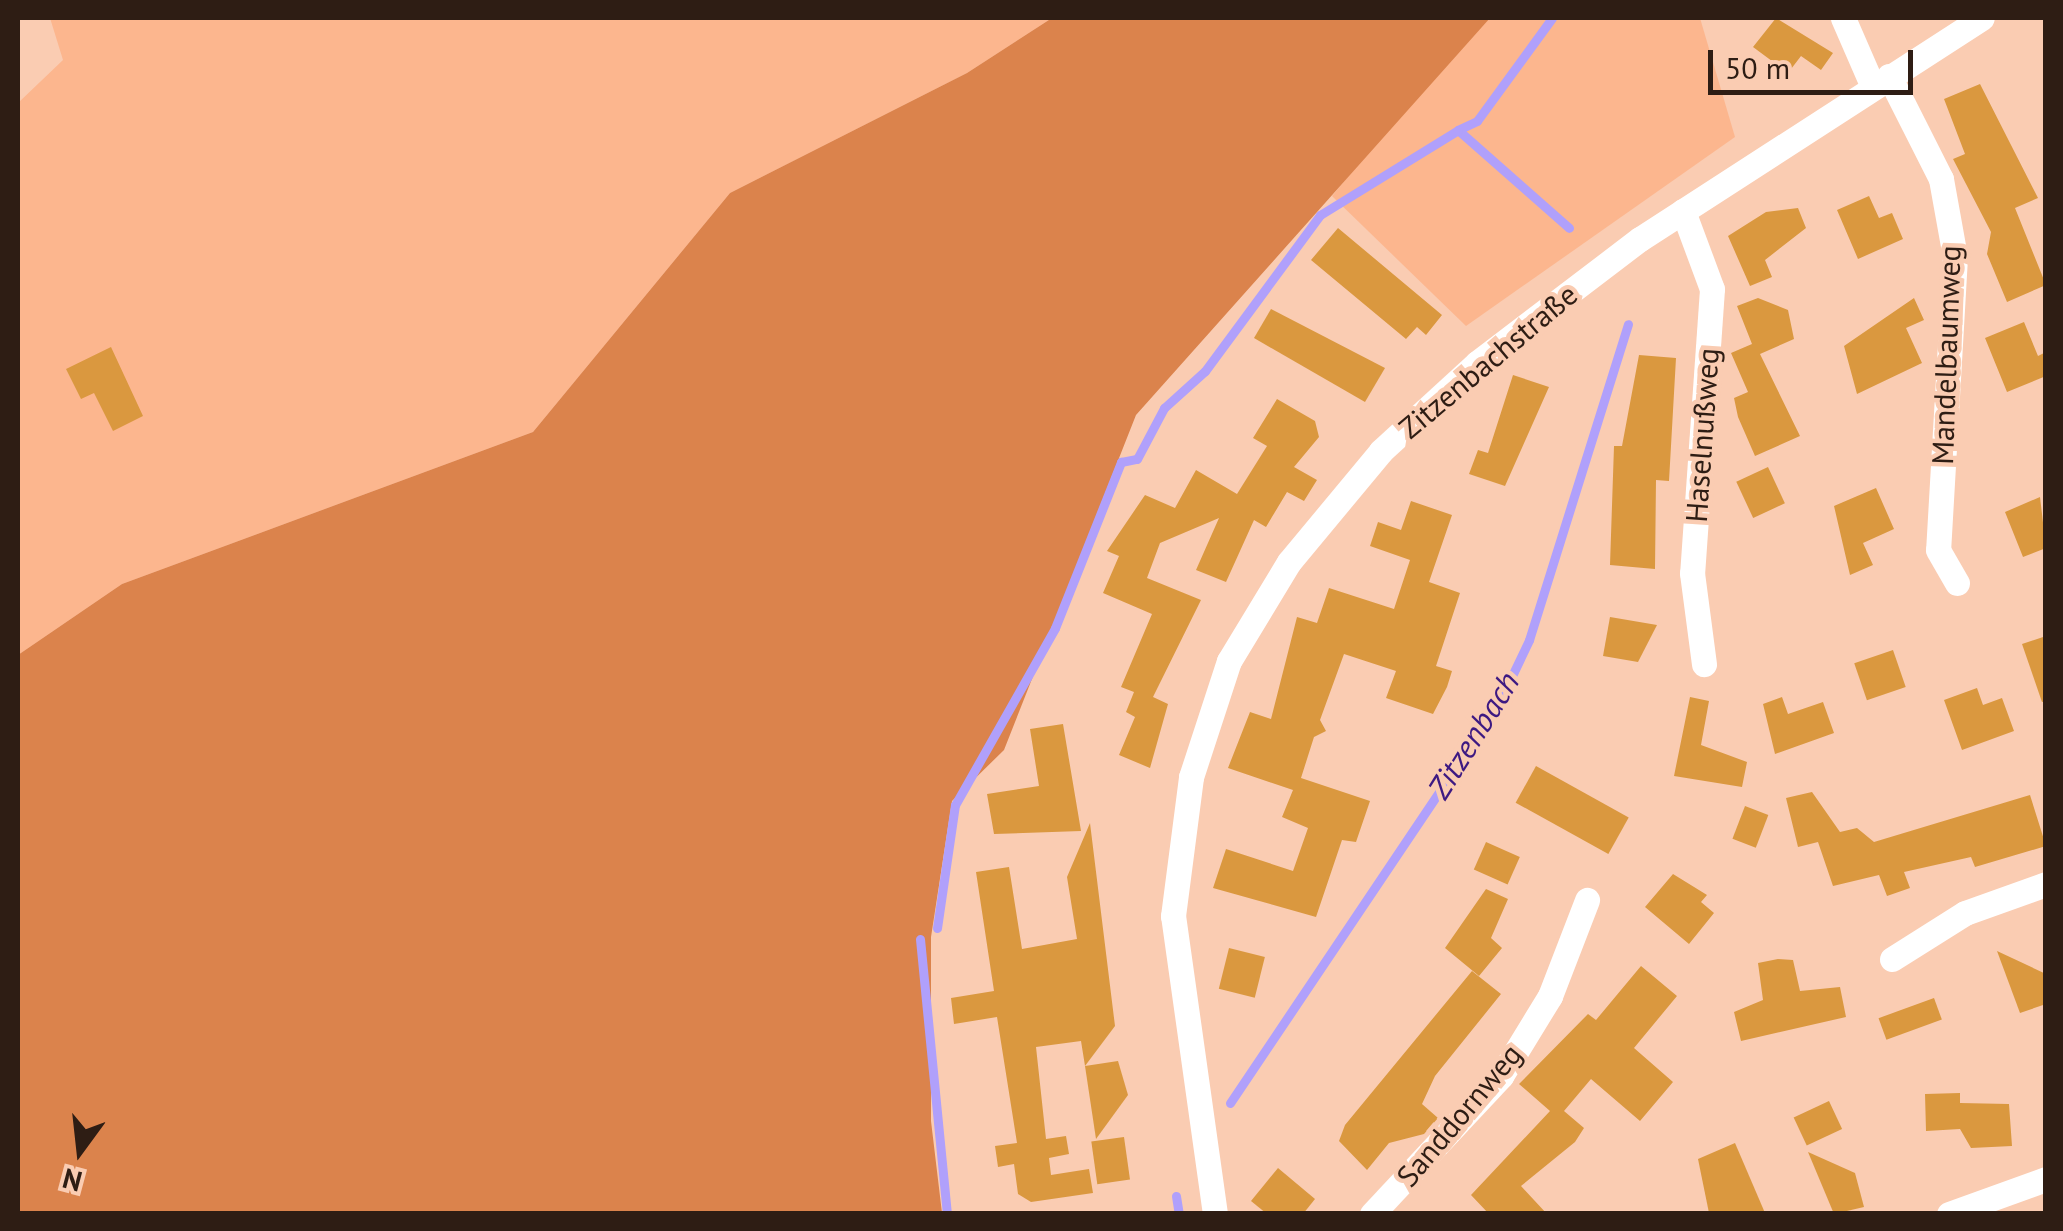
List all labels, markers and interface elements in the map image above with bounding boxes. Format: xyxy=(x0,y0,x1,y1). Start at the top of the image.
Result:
scale bar xyxy=(1713,30,1918,92)
text: 50 m xyxy=(1725,48,1790,87)
street label: Mandelbaumweg xyxy=(1924,245,1968,465)
street label: Zitzenbachstraße xyxy=(1392,276,1584,446)
street label: Haselnußweg xyxy=(1678,347,1726,523)
water label: Zitzenbach xyxy=(1419,664,1527,806)
street label: Sanddornweg xyxy=(1389,1036,1529,1194)
north arrow xyxy=(30,1101,130,1201)
text: N xyxy=(58,1160,86,1201)

